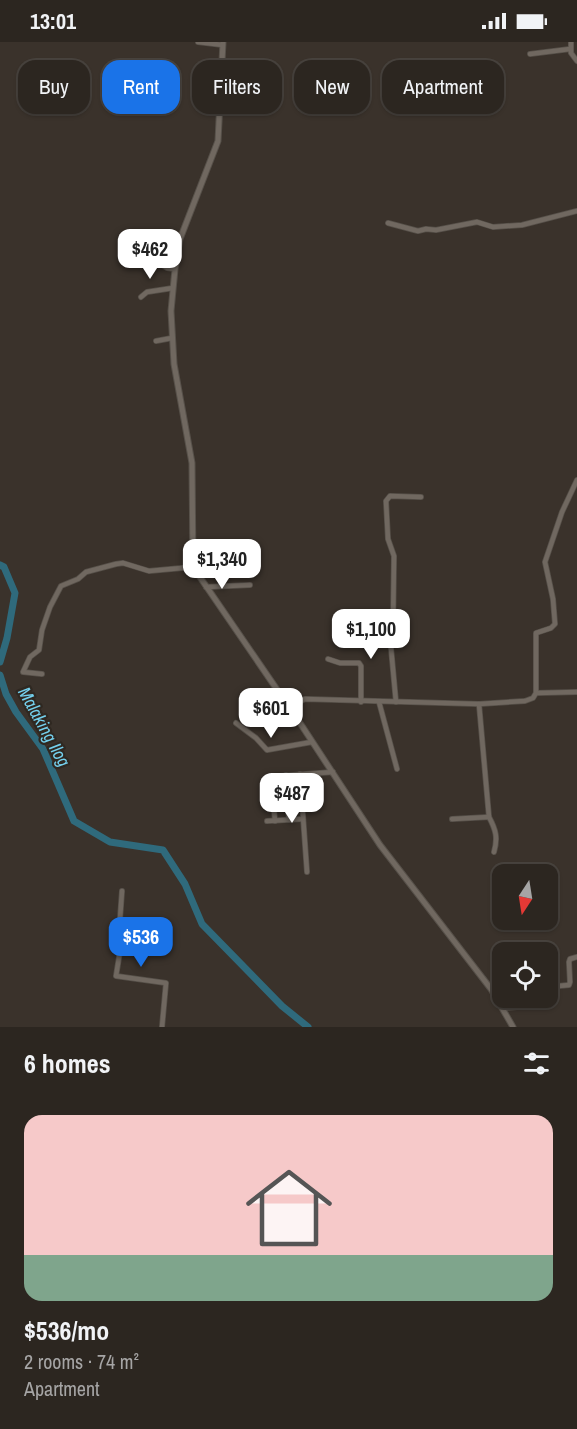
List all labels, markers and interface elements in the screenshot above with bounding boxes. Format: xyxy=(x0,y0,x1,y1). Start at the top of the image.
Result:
text: 13:01 xyxy=(30,6,76,36)
chip: Buy xyxy=(18,60,90,114)
chip: Rent xyxy=(102,60,180,114)
chip: Filters xyxy=(192,60,282,114)
chip: New xyxy=(294,60,370,114)
chip: Apartment xyxy=(382,60,504,114)
pin: $462 xyxy=(114,229,186,280)
text: $462 xyxy=(132,235,168,262)
pin: $1,340 xyxy=(173,539,271,590)
text: $1,340 xyxy=(197,545,247,572)
pin: $1,100 xyxy=(322,609,420,660)
text: $1,100 xyxy=(346,615,396,642)
water label: Malaking Ilog xyxy=(12,682,77,771)
pin: $601 xyxy=(235,688,307,739)
text: $601 xyxy=(253,694,289,721)
pin: $487 xyxy=(256,773,328,824)
text: $487 xyxy=(274,779,310,806)
north arrow xyxy=(492,864,558,930)
map controls xyxy=(492,864,558,1008)
pin: $536 xyxy=(105,917,177,968)
text: $536 xyxy=(123,923,159,950)
button: locate xyxy=(492,942,558,1008)
text: 6 homes xyxy=(24,1046,111,1081)
icon: filters xyxy=(520,1047,553,1080)
icon: home xyxy=(235,1154,343,1262)
text: $536/mo xyxy=(24,1313,109,1348)
text: 2 rooms · 74 m² xyxy=(24,1348,139,1375)
text: Apartment xyxy=(24,1375,100,1402)

